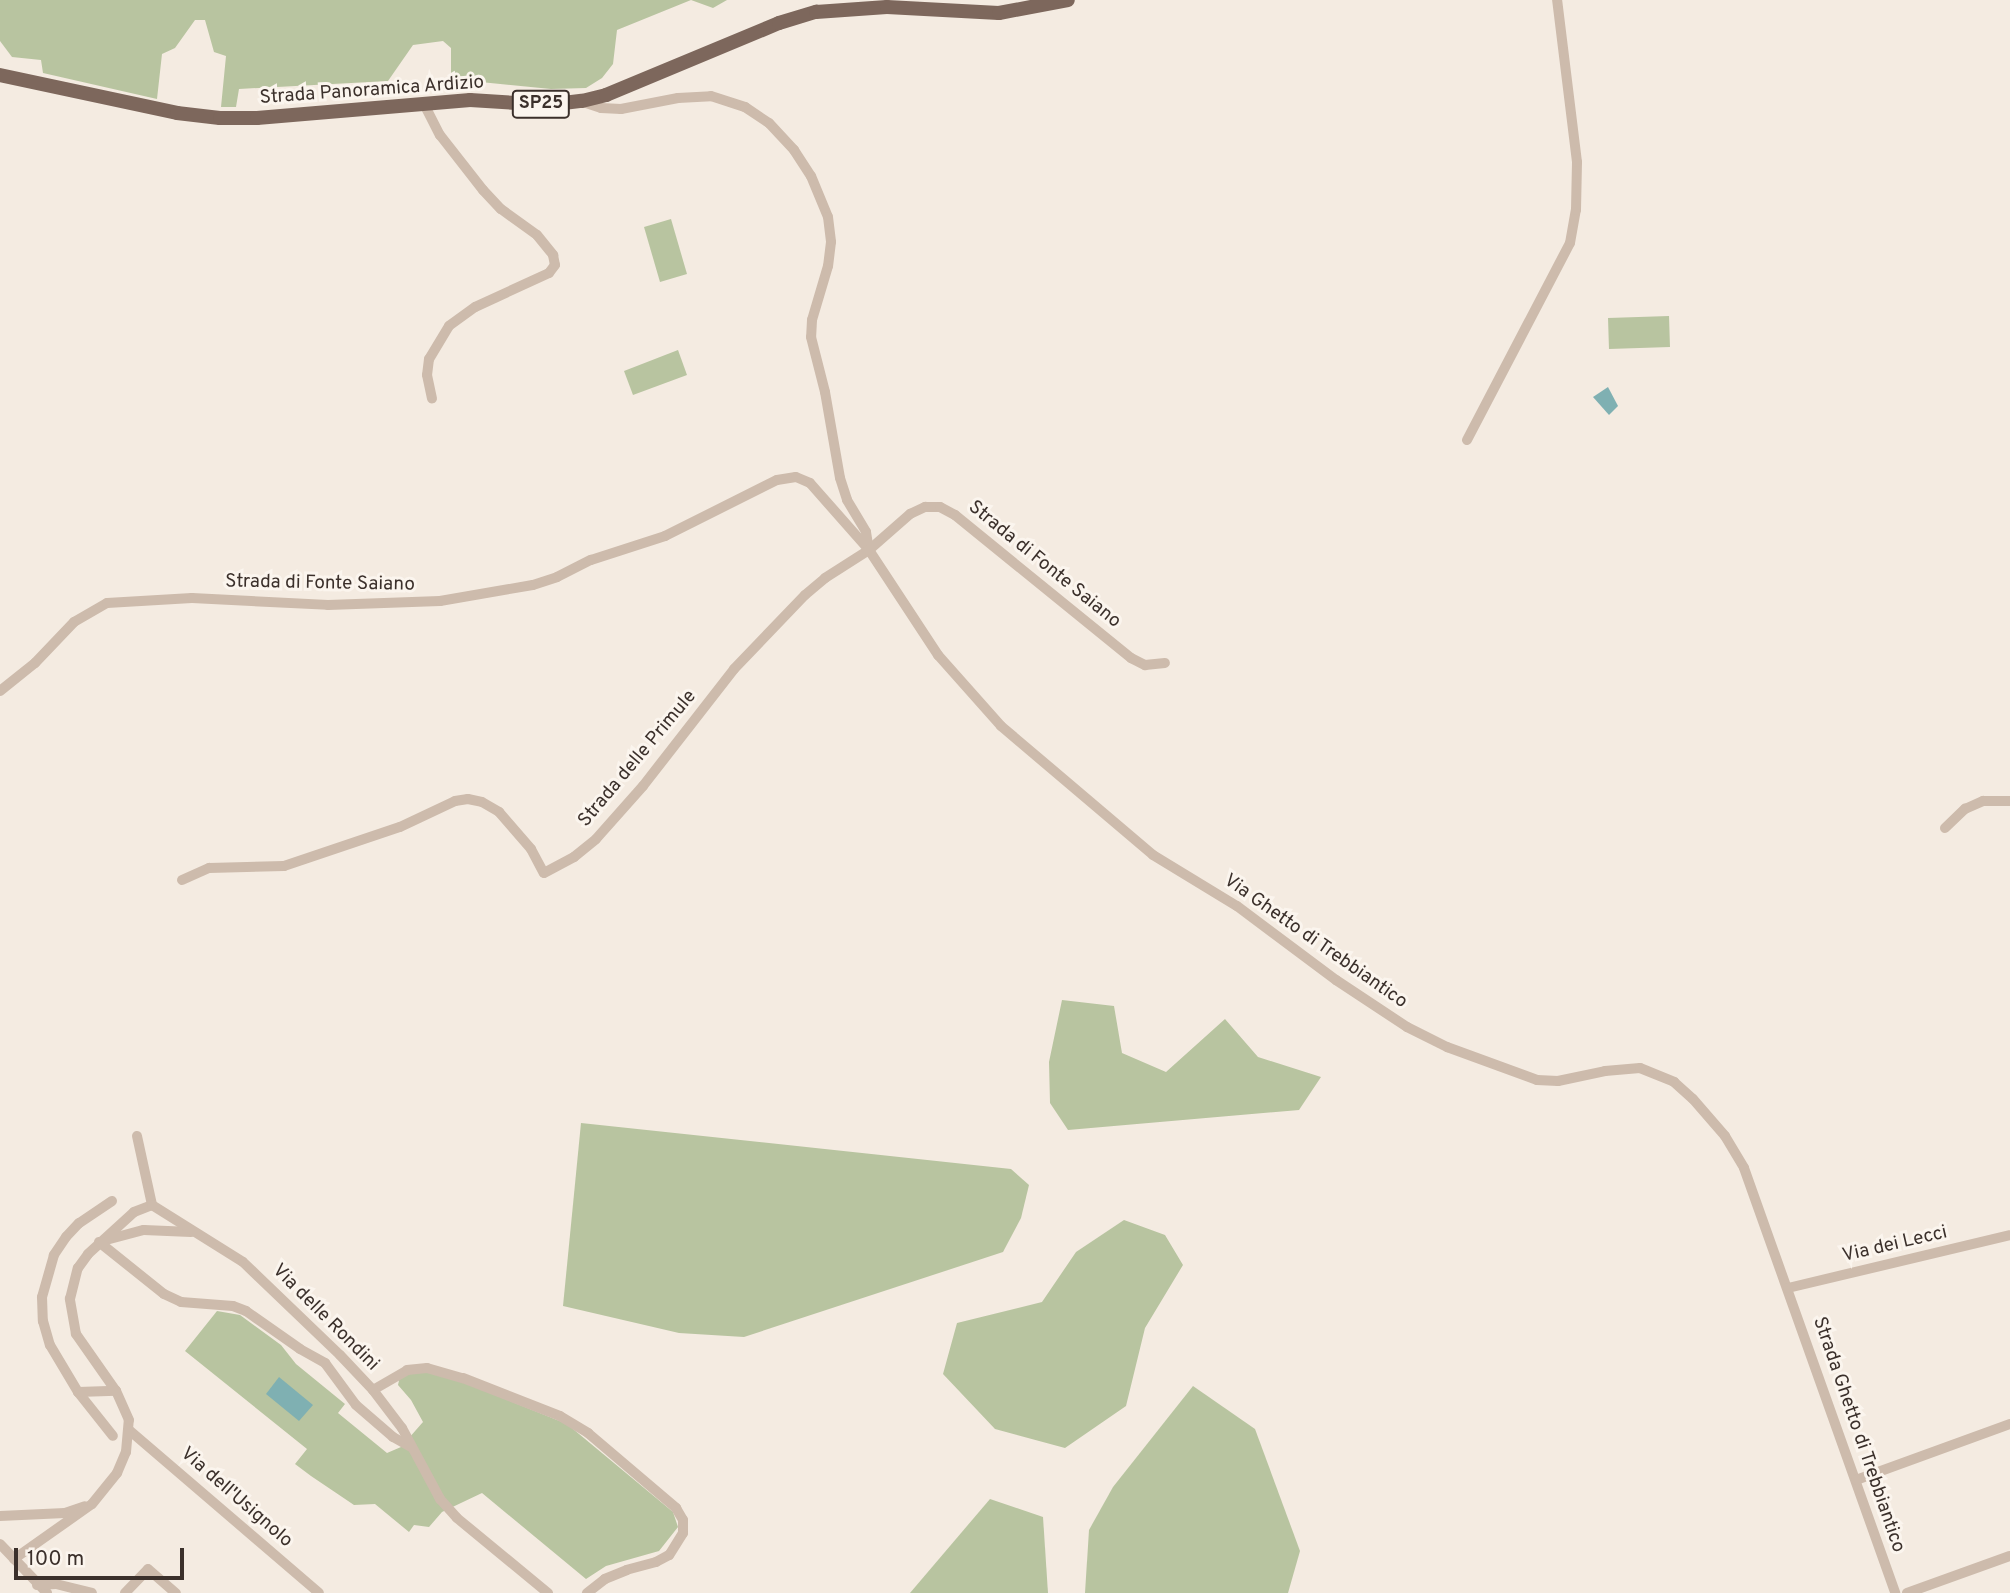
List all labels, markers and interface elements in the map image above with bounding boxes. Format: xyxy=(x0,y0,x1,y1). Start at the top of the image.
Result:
street label: Strada Panoramica Ardizio xyxy=(259,72,485,110)
road number: SP25 xyxy=(511,90,571,119)
street label: Strada di Fonte Saiano xyxy=(963,496,1125,634)
street label: Strada di Fonte Saiano xyxy=(225,571,415,597)
street label: Strada delle Primule xyxy=(574,686,702,832)
street label: Via Ghetto di Trebbiantico xyxy=(1218,870,1412,1014)
street label: Via dei Lecci xyxy=(1840,1222,1950,1268)
street label: Via delle Rondini xyxy=(267,1260,383,1376)
street label: Strada Ghetto di Trebbiantico xyxy=(1807,1314,1909,1556)
street label: Via dell'Usignolo xyxy=(175,1443,297,1553)
scale bar xyxy=(18,1534,187,1578)
text: 100 m xyxy=(27,1546,84,1573)

